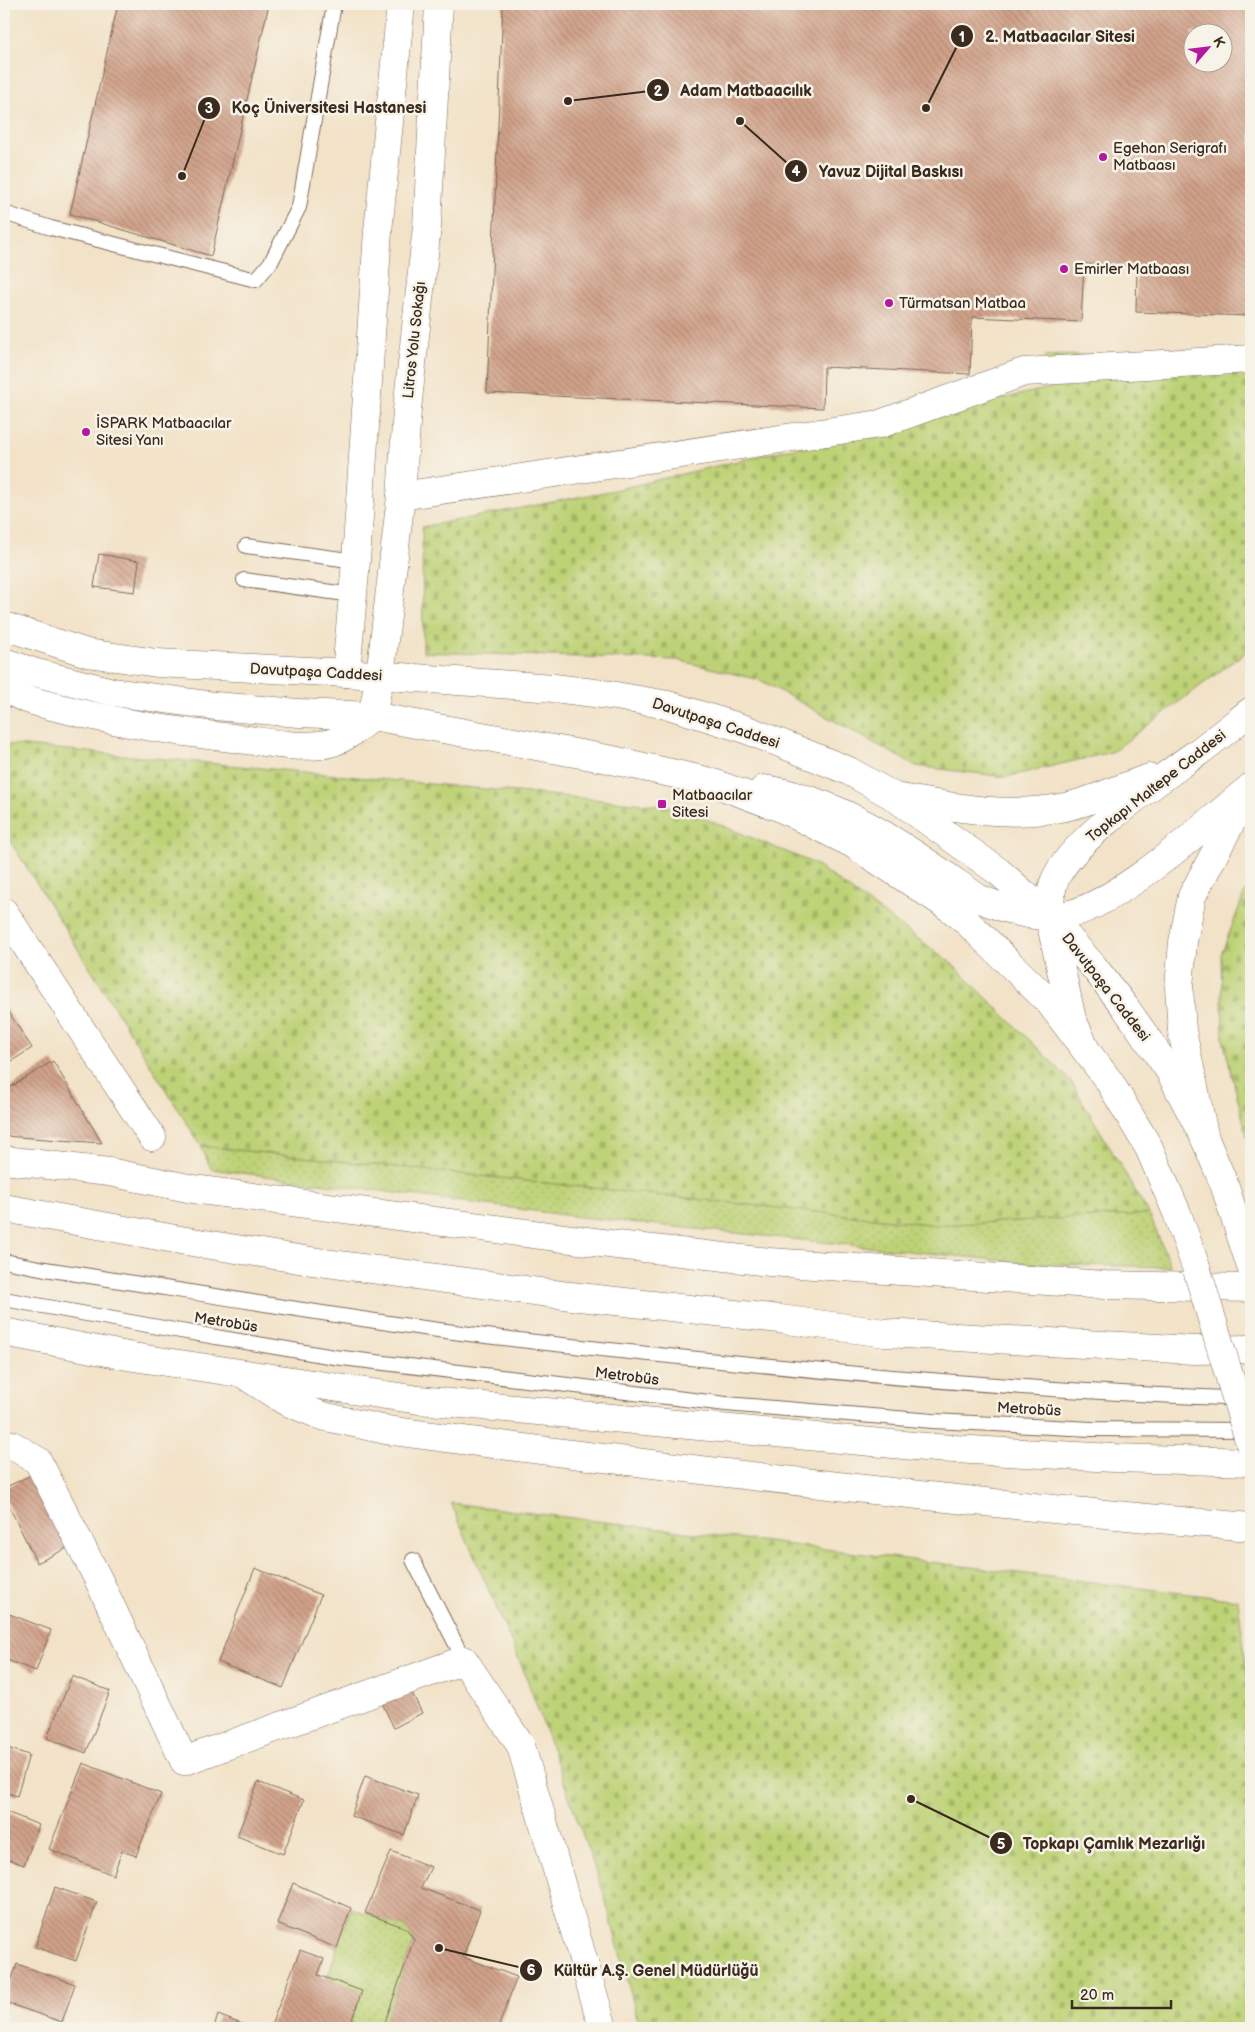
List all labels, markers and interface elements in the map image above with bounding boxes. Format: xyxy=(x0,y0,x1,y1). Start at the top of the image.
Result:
callout: 2. Matbaacılar Sitesi xyxy=(950,21,1144,52)
north arrow xyxy=(1182,22,1232,72)
text: 1 xyxy=(959,28,965,47)
text: 2. Matbaacılar Sitesi xyxy=(985,28,1135,47)
text: K xyxy=(1209,34,1229,51)
callout: Adam Matbaacılık xyxy=(646,75,822,106)
text: 2 xyxy=(654,82,663,101)
text: Adam Matbaacılık xyxy=(679,82,812,101)
callout: Koç Üniversitesi Hastanesi xyxy=(197,92,437,123)
text: Koç Üniversitesi Hastanesi xyxy=(232,97,426,118)
text: 3 xyxy=(205,99,214,118)
place label: Egehan Serigrafı Matbaası xyxy=(1113,139,1227,175)
marker: Egehan Serigrafı Matbaası xyxy=(1097,151,1109,163)
callout: Yavuz Dijital Baskısı xyxy=(783,155,973,186)
text: 4 xyxy=(792,162,801,181)
text: Yavuz Dijital Baskısı xyxy=(819,163,963,182)
place label: Emirler Matbaası xyxy=(1074,260,1189,279)
marker: Emirler Matbaası xyxy=(1058,263,1070,275)
street label: Litros Yolu Sokağı xyxy=(399,281,430,400)
place label: Türmatsan Matbaa xyxy=(899,294,1026,313)
marker: Türmatsan Matbaa xyxy=(883,297,895,309)
place label: İSPARK Matbaacılar Sitesi Yanı xyxy=(96,414,232,450)
marker: İSPARK Matbaacılar Sitesi Yanı xyxy=(80,426,92,438)
street label: Davutpaşa Caddesi xyxy=(249,660,383,685)
street label: Davutpaşa Caddesi xyxy=(650,694,782,753)
street label: Topkapı Maltepe Caddesi xyxy=(1083,726,1230,847)
place label: Matbaacılar Sitesi xyxy=(672,786,753,822)
marker: Matbaacılar Sitesi xyxy=(656,798,668,810)
street label: Davutpaşa Caddesi xyxy=(1057,929,1154,1045)
street label: Metrobüs xyxy=(193,1308,260,1337)
street label: Metrobüs xyxy=(594,1363,661,1390)
street label: Metrobüs xyxy=(996,1398,1062,1421)
callout: Topkapı Çamlık Mezarlığı xyxy=(988,1828,1215,1859)
text: 5 xyxy=(997,1835,1006,1854)
text: Topkapı Çamlık Mezarlığı xyxy=(1023,1835,1205,1854)
callout: Kültür A.Ş. Genel Müdürlüğü xyxy=(519,1955,769,1986)
text: 6 xyxy=(526,1961,536,1980)
text: Kültür A.Ş. Genel Müdürlüğü xyxy=(554,1962,758,1981)
scale bar xyxy=(1072,1977,1171,2009)
text: 20 m xyxy=(1080,1986,1114,2005)

